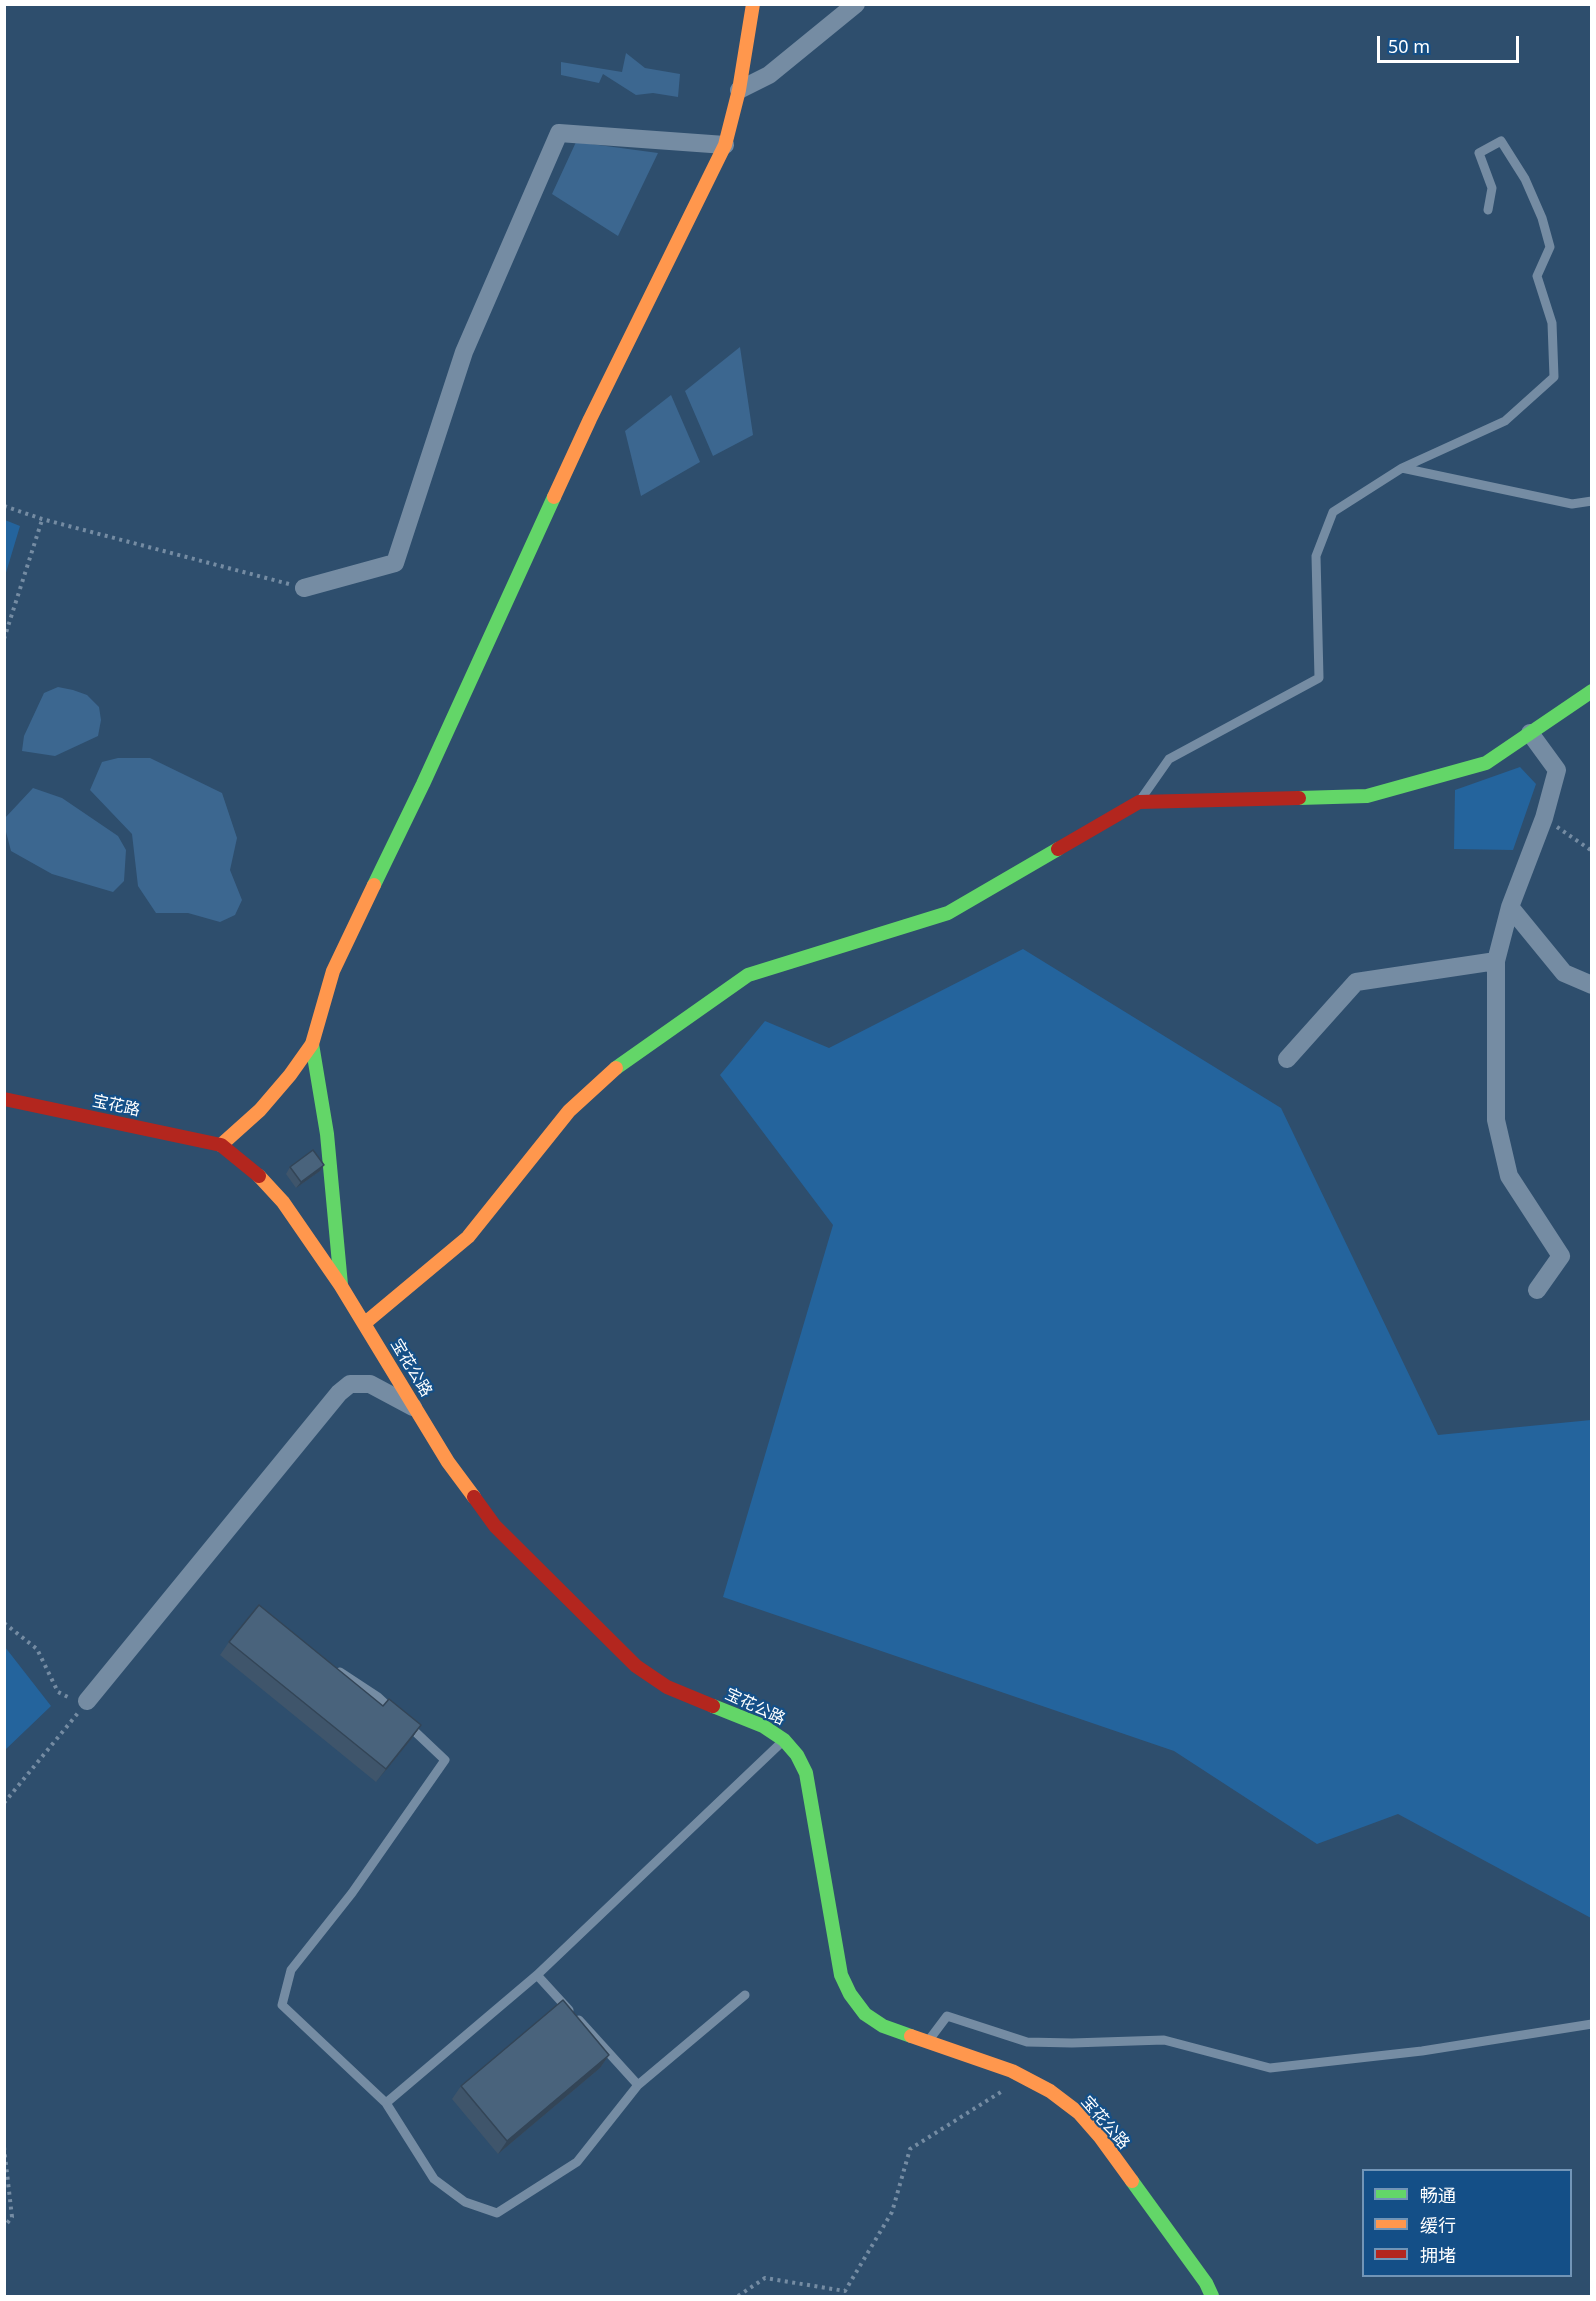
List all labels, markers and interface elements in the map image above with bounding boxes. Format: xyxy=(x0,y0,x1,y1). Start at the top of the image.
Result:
scale bar xyxy=(1380,24,1522,62)
text: 50 m xyxy=(1388,34,1430,58)
street label: 宝花路 xyxy=(91,1092,141,1120)
street label: 宝花公路 xyxy=(386,1336,436,1400)
street label: 宝花公路 xyxy=(722,1685,788,1729)
street label: 宝花公路 xyxy=(1077,2093,1133,2153)
legend xyxy=(1362,2169,1572,2277)
text: 畅通 xyxy=(1420,2183,1456,2207)
text: 缓行 xyxy=(1420,2213,1456,2237)
text: 拥堵 xyxy=(1420,2243,1456,2267)

